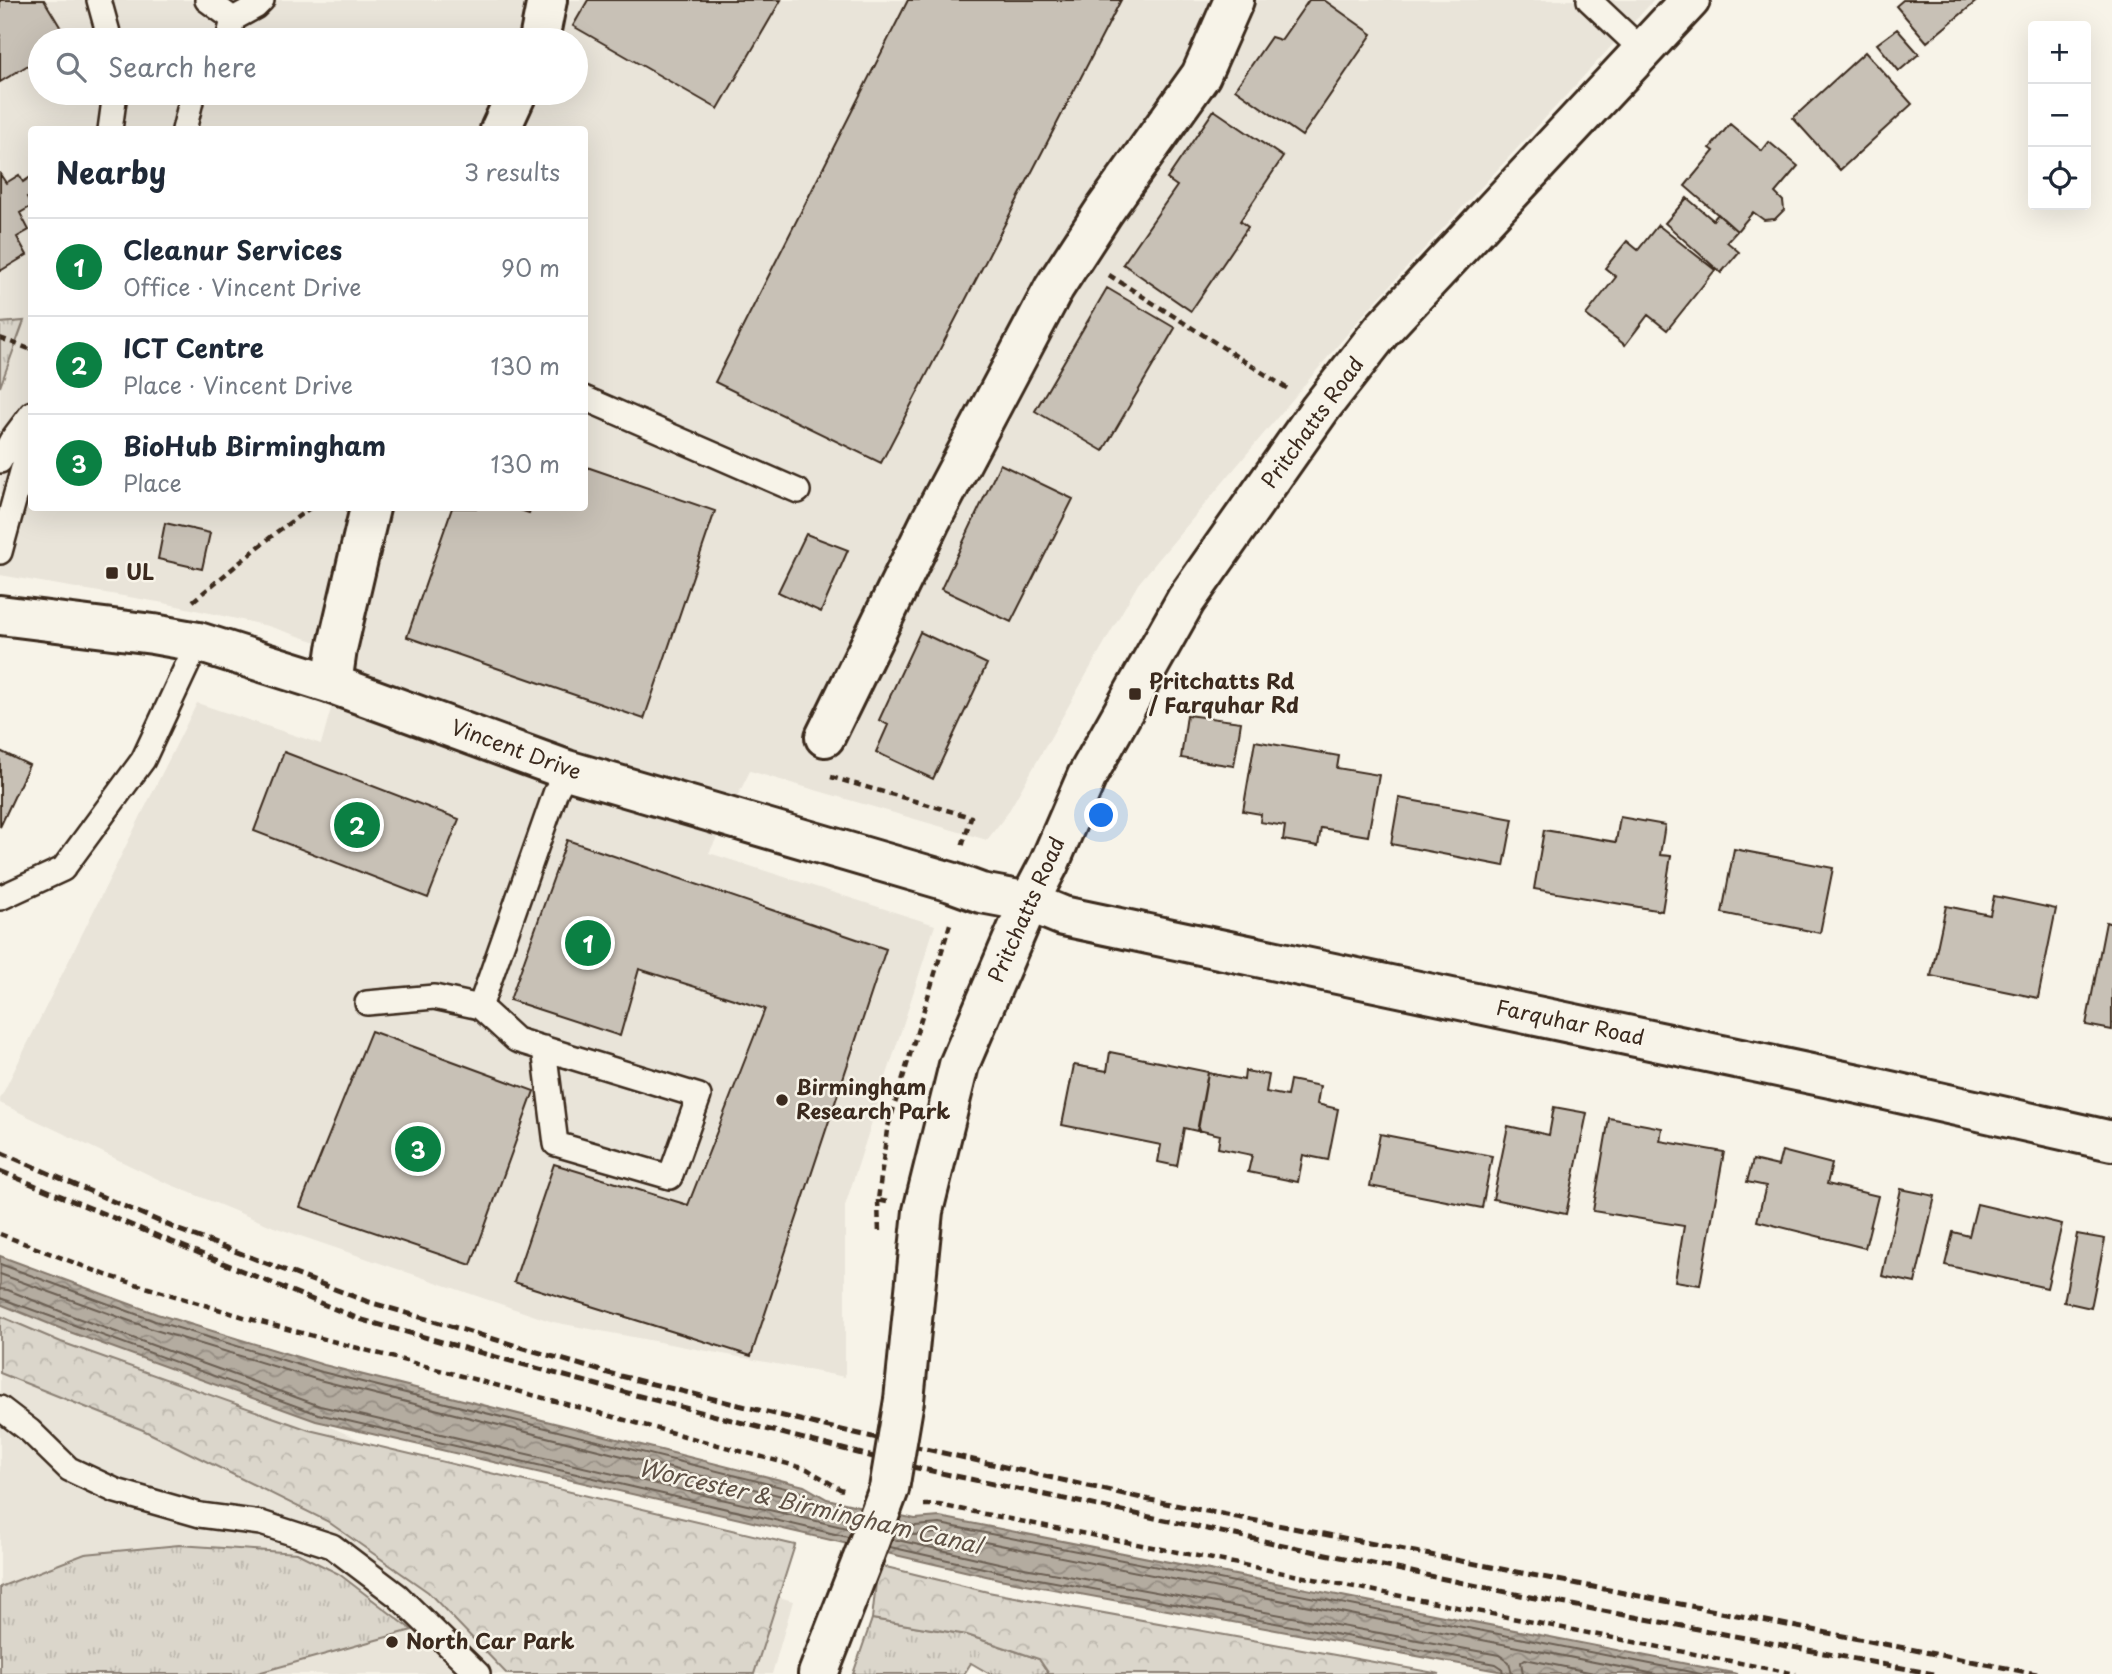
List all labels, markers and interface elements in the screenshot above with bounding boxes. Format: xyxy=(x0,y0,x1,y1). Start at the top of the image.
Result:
map controls xyxy=(2028,21,2091,210)
button: + xyxy=(2028,21,2091,84)
search box xyxy=(28,28,588,105)
text: Search here xyxy=(108,47,257,86)
icon: search xyxy=(52,48,90,86)
button: − xyxy=(2028,84,2091,147)
button: locate xyxy=(2028,147,2091,210)
text: Nearby xyxy=(56,149,166,194)
text: 3 results xyxy=(464,154,560,189)
text: Cleanur Services xyxy=(123,230,342,269)
text: 1 xyxy=(74,250,85,285)
text: 90 m xyxy=(501,250,560,285)
text: Office · Vincent Drive xyxy=(123,269,362,304)
text: ICT Centre xyxy=(123,328,264,367)
text: 2 xyxy=(71,348,87,383)
text: 130 m xyxy=(490,348,560,383)
street label: Pritchatts Road xyxy=(1252,349,1370,495)
text: Place · Vincent Drive xyxy=(123,367,353,402)
text: BioHub Birmingham xyxy=(123,426,386,465)
text: 3 xyxy=(71,446,87,481)
text: 130 m xyxy=(490,446,560,481)
text: Place xyxy=(123,465,182,500)
place label: UL xyxy=(126,555,154,587)
marker: UL xyxy=(104,565,120,581)
place label: Pritchatts Rd / Farquhar Rd xyxy=(1148,664,1299,720)
marker: Pritchatts Rd / Farquhar Rd xyxy=(1127,686,1143,702)
street label: Vincent Drive xyxy=(447,710,586,787)
your location xyxy=(1084,798,1118,832)
pin: 2 xyxy=(334,799,380,851)
street label: Pritchatts Road xyxy=(979,831,1072,987)
pin: 1 xyxy=(565,917,611,969)
street label: Farquhar Road xyxy=(1493,990,1647,1052)
place label: Birmingham Research Park xyxy=(796,1070,950,1126)
marker: Birmingham Research Park xyxy=(774,1092,790,1108)
pin: 3 xyxy=(395,1123,441,1175)
water label: Worcester & Birmingham Canal xyxy=(635,1449,989,1563)
place label: North Car Park xyxy=(406,1624,575,1656)
marker: North Car Park xyxy=(384,1634,400,1650)

